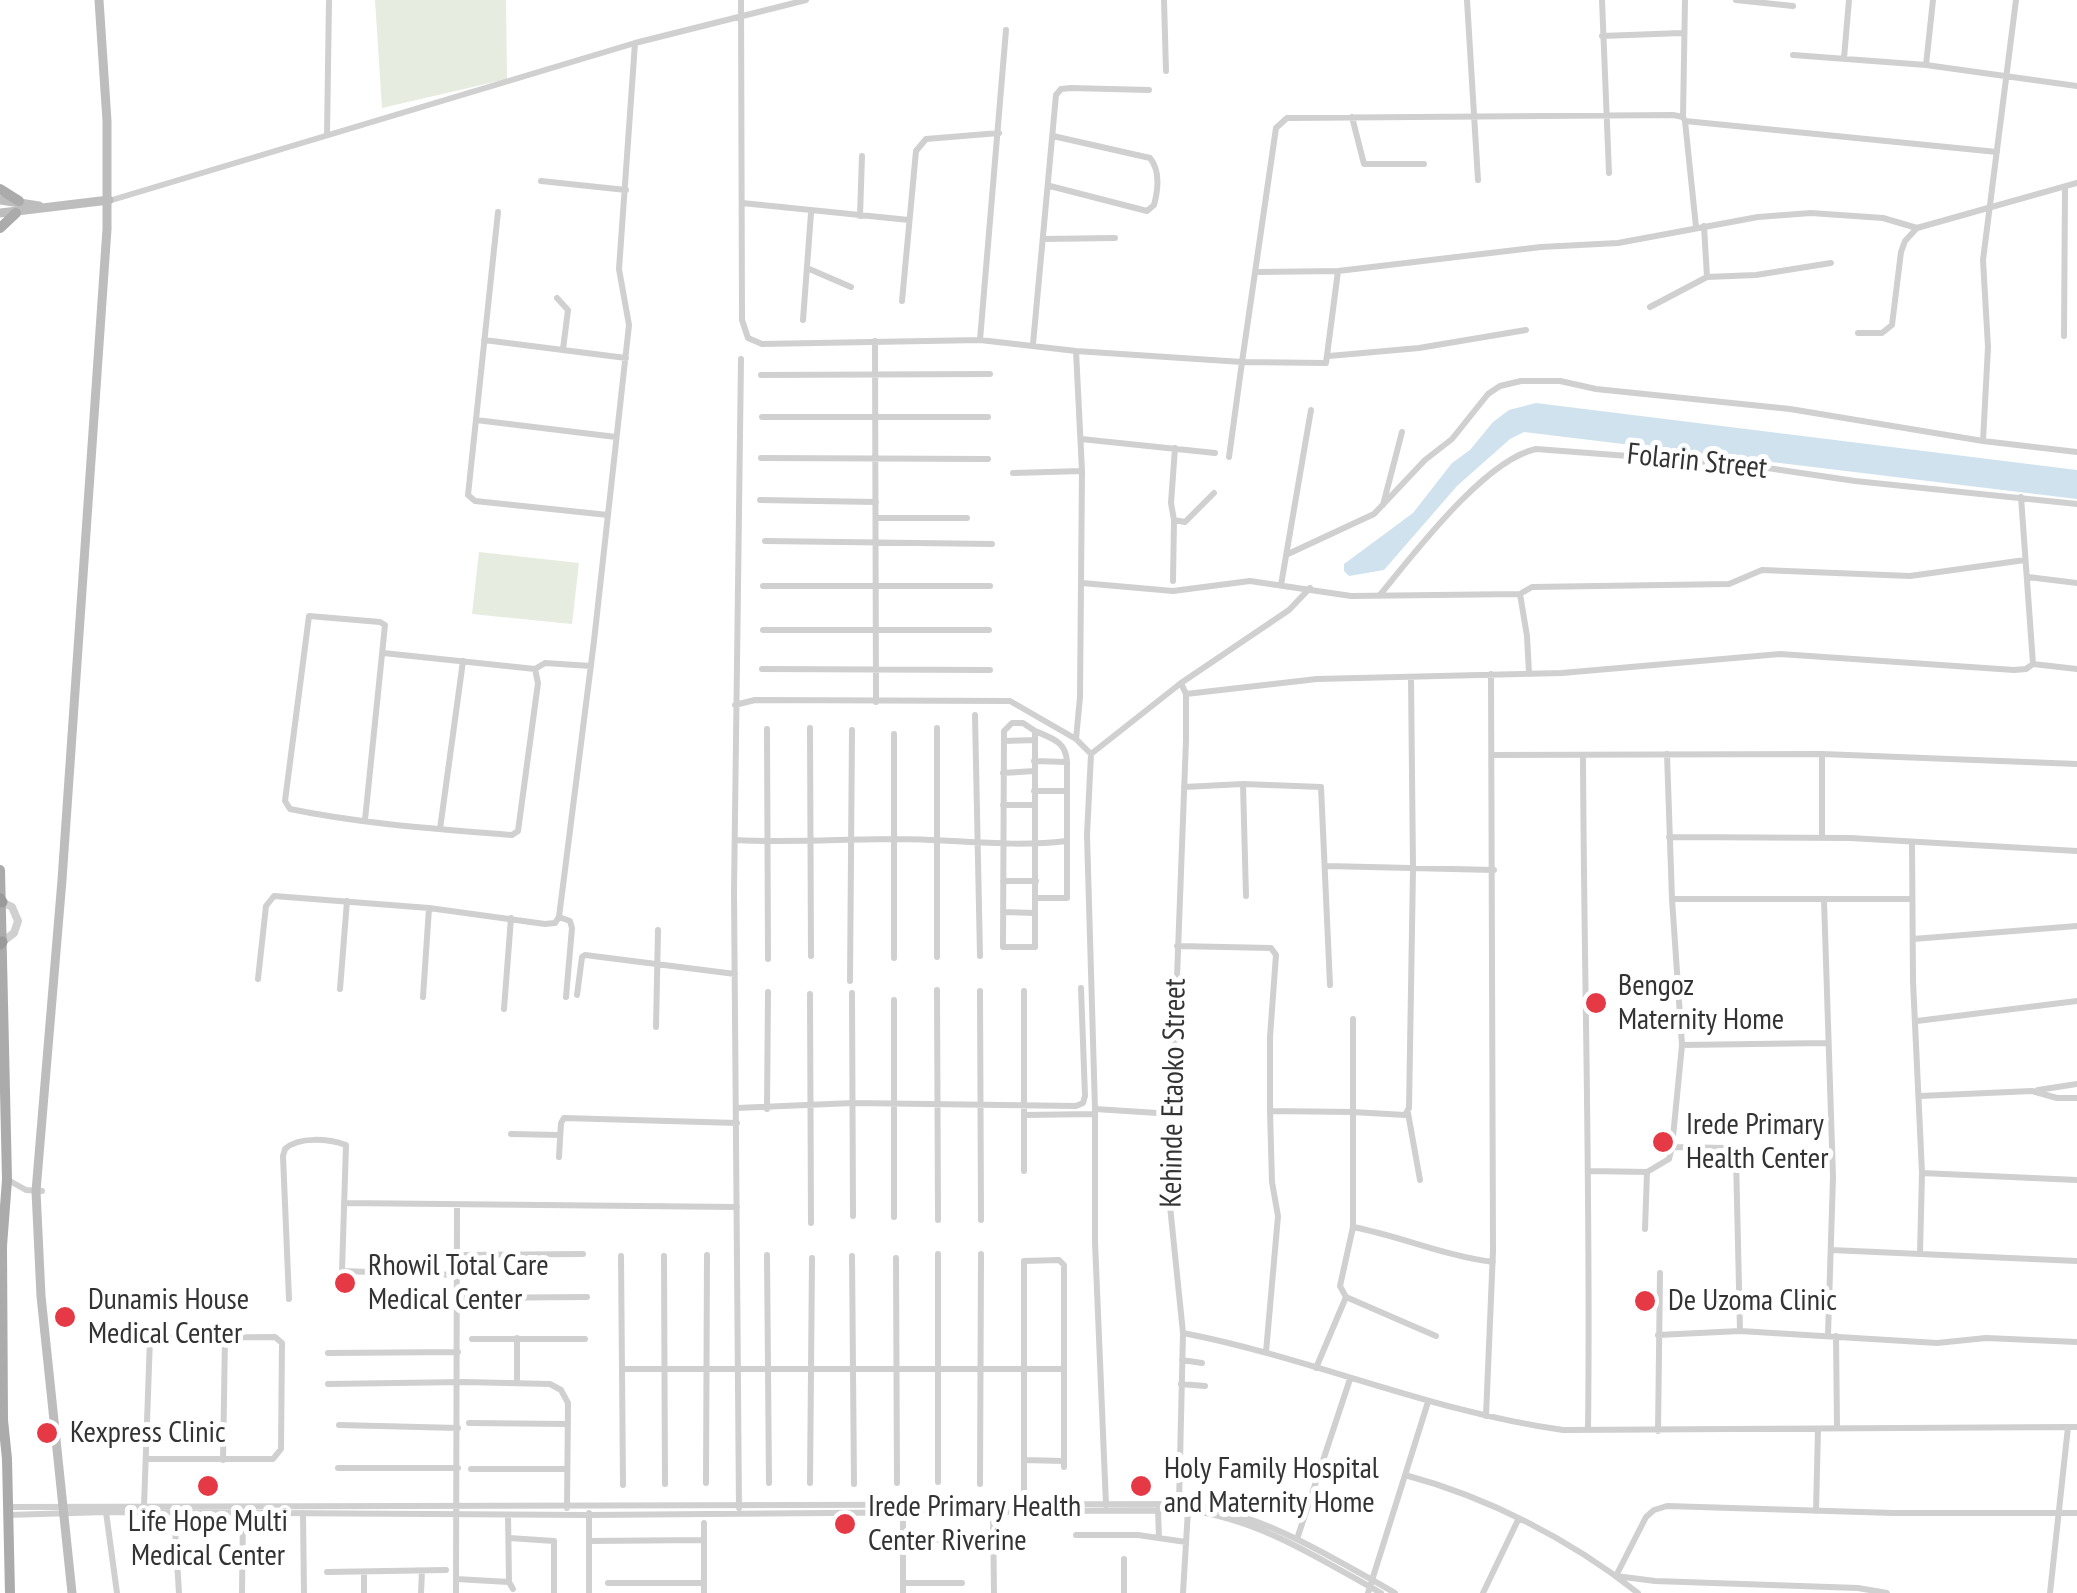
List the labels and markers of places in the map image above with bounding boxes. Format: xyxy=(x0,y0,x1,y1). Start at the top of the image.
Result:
place label: Bengoz Maternity Home xyxy=(1618,968,1784,1038)
marker: Bengoz Maternity Home xyxy=(1583,990,1609,1016)
place label: Irede Primary Health Center xyxy=(1686,1107,1828,1178)
marker: Irede Primary Health Center xyxy=(1650,1129,1676,1155)
place label: Rhowil Total Care Medical Center xyxy=(368,1248,549,1318)
marker: Rhowil Total Care Medical Center xyxy=(332,1270,358,1296)
place label: Dunamis House Medical Center xyxy=(88,1282,249,1352)
place label: De Uzoma Clinic xyxy=(1668,1283,1837,1319)
marker: De Uzoma Clinic xyxy=(1632,1288,1658,1314)
marker: Dunamis House Medical Center xyxy=(52,1304,78,1330)
place label: Kexpress Clinic xyxy=(70,1415,226,1451)
marker: Kexpress Clinic xyxy=(34,1420,60,1446)
place label: Holy Family Hospital and Maternity Home xyxy=(1164,1451,1379,1522)
marker: Life Hope Multi Medical Center xyxy=(195,1473,221,1499)
marker: Holy Family Hospital and Maternity Home xyxy=(1128,1473,1154,1499)
place label: Irede Primary Health Center Riverine xyxy=(868,1489,1081,1560)
place label: Life Hope Multi Medical Center xyxy=(128,1504,288,1574)
marker: Irede Primary Health Center Riverine xyxy=(832,1511,858,1537)

